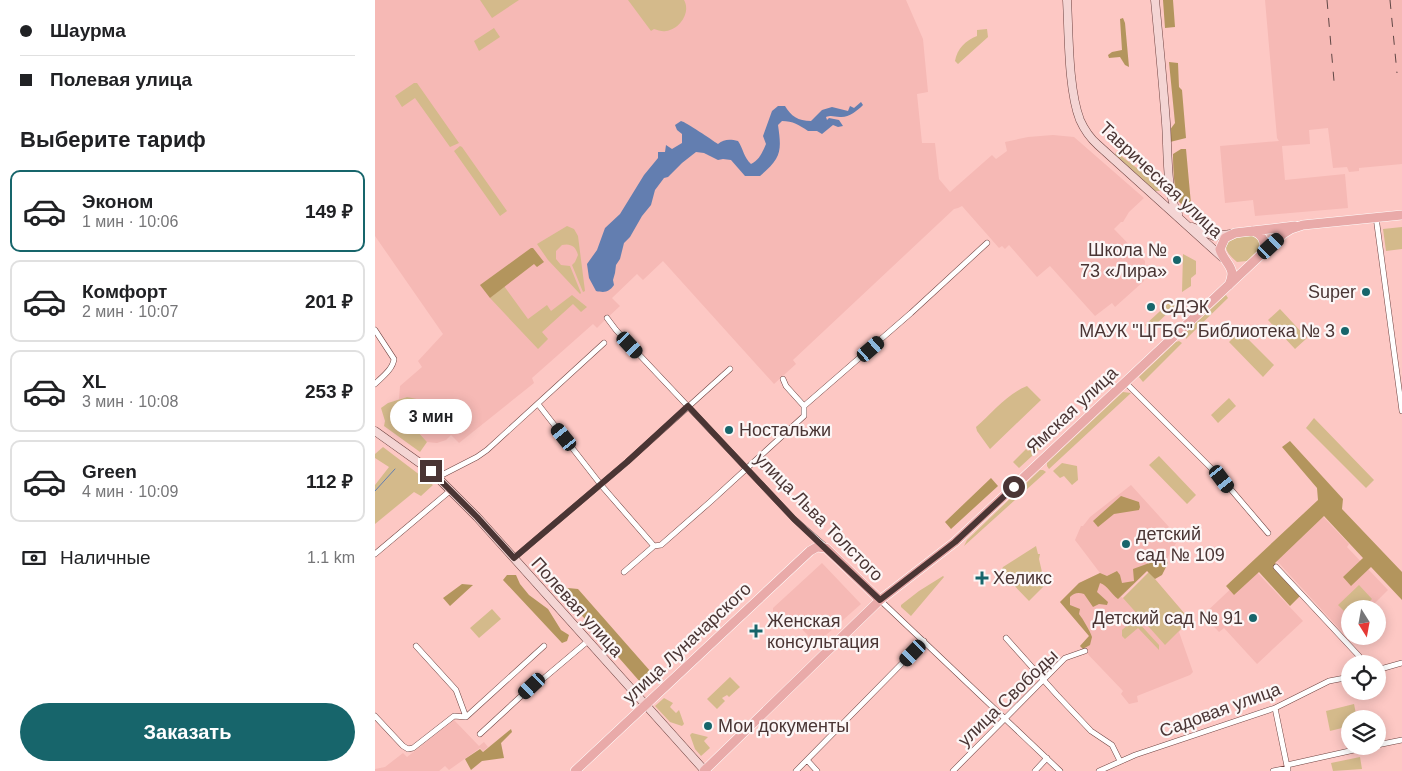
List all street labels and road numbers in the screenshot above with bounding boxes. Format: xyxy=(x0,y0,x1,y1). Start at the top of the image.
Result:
street label: Таврическая улица xyxy=(1095,118,1227,243)
street label: Ямская улица xyxy=(1022,362,1122,457)
street label: улица Льва Толстого xyxy=(751,449,887,585)
street label: Полевая улица xyxy=(527,553,627,661)
street label: улица Луначарского xyxy=(619,578,755,708)
street label: улица Свободы xyxy=(954,646,1062,750)
street label: Садовая улица xyxy=(1157,678,1284,741)

